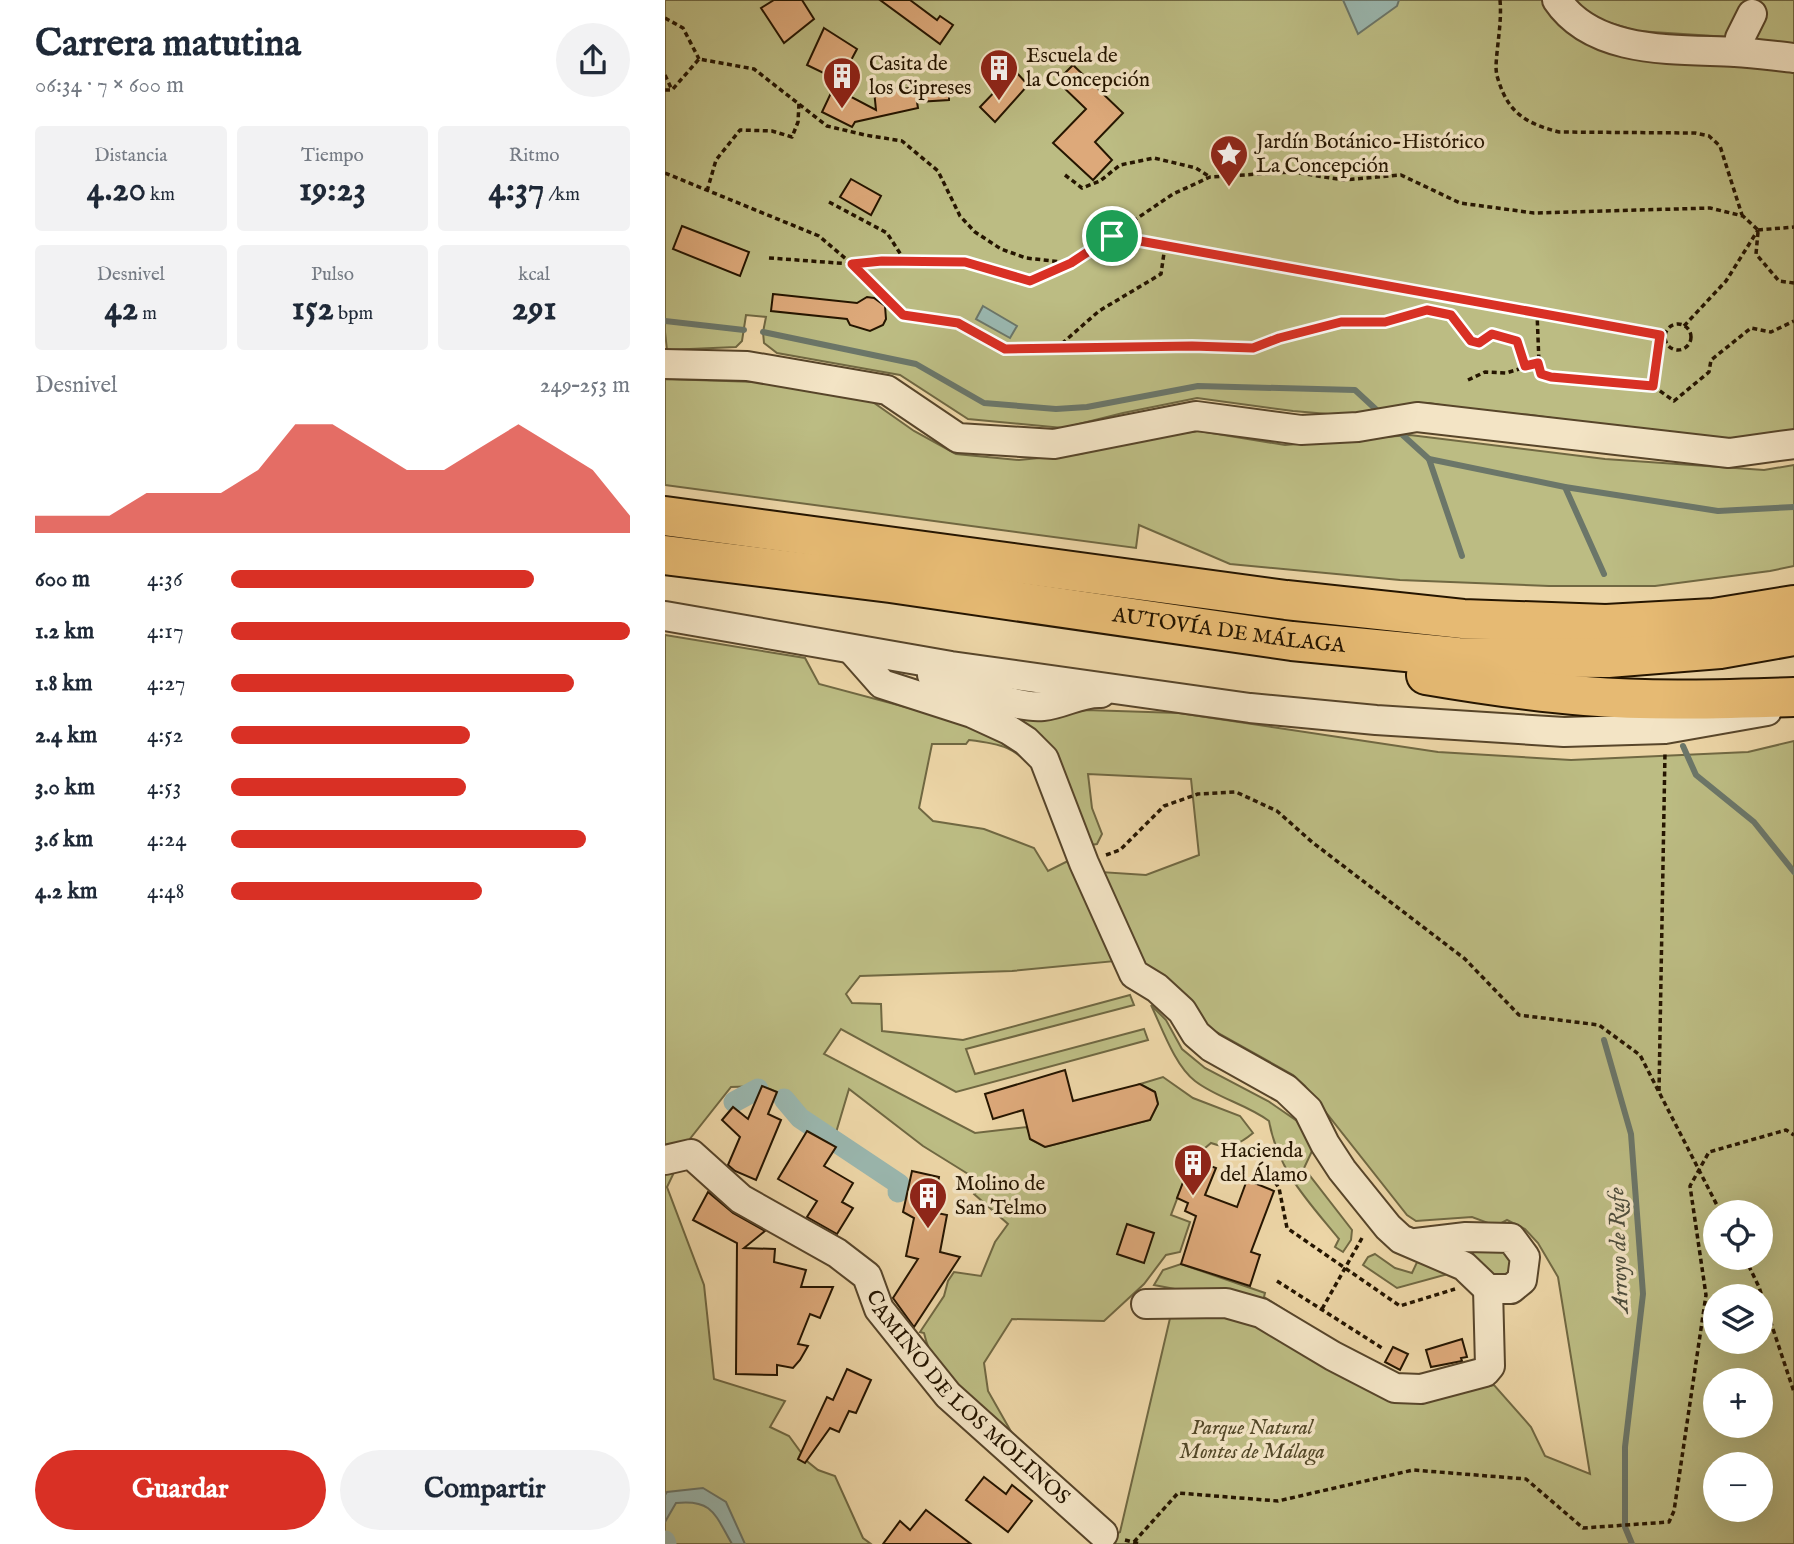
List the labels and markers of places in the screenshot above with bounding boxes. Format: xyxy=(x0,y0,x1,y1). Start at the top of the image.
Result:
place label: Escuela de la Concepción xyxy=(1026,43,1150,94)
building icon: Escuela de la Concepción xyxy=(978,47,1020,102)
place label: Casita de los Cipreses xyxy=(869,51,971,102)
building icon: Casita de los Cipreses xyxy=(821,55,863,110)
place label: Jardín Botánico-Histórico La Concepción xyxy=(1254,129,1485,180)
place icon: Jardín Botánico-Histórico La Concepción xyxy=(1208,133,1250,188)
pin xyxy=(1082,206,1142,266)
place label: Hacienda del Álamo xyxy=(1220,1138,1308,1189)
building icon: Hacienda del Álamo xyxy=(1172,1142,1214,1197)
place label: Molino de San Telmo xyxy=(955,1171,1047,1222)
building icon: Molino de San Telmo xyxy=(907,1175,949,1230)

